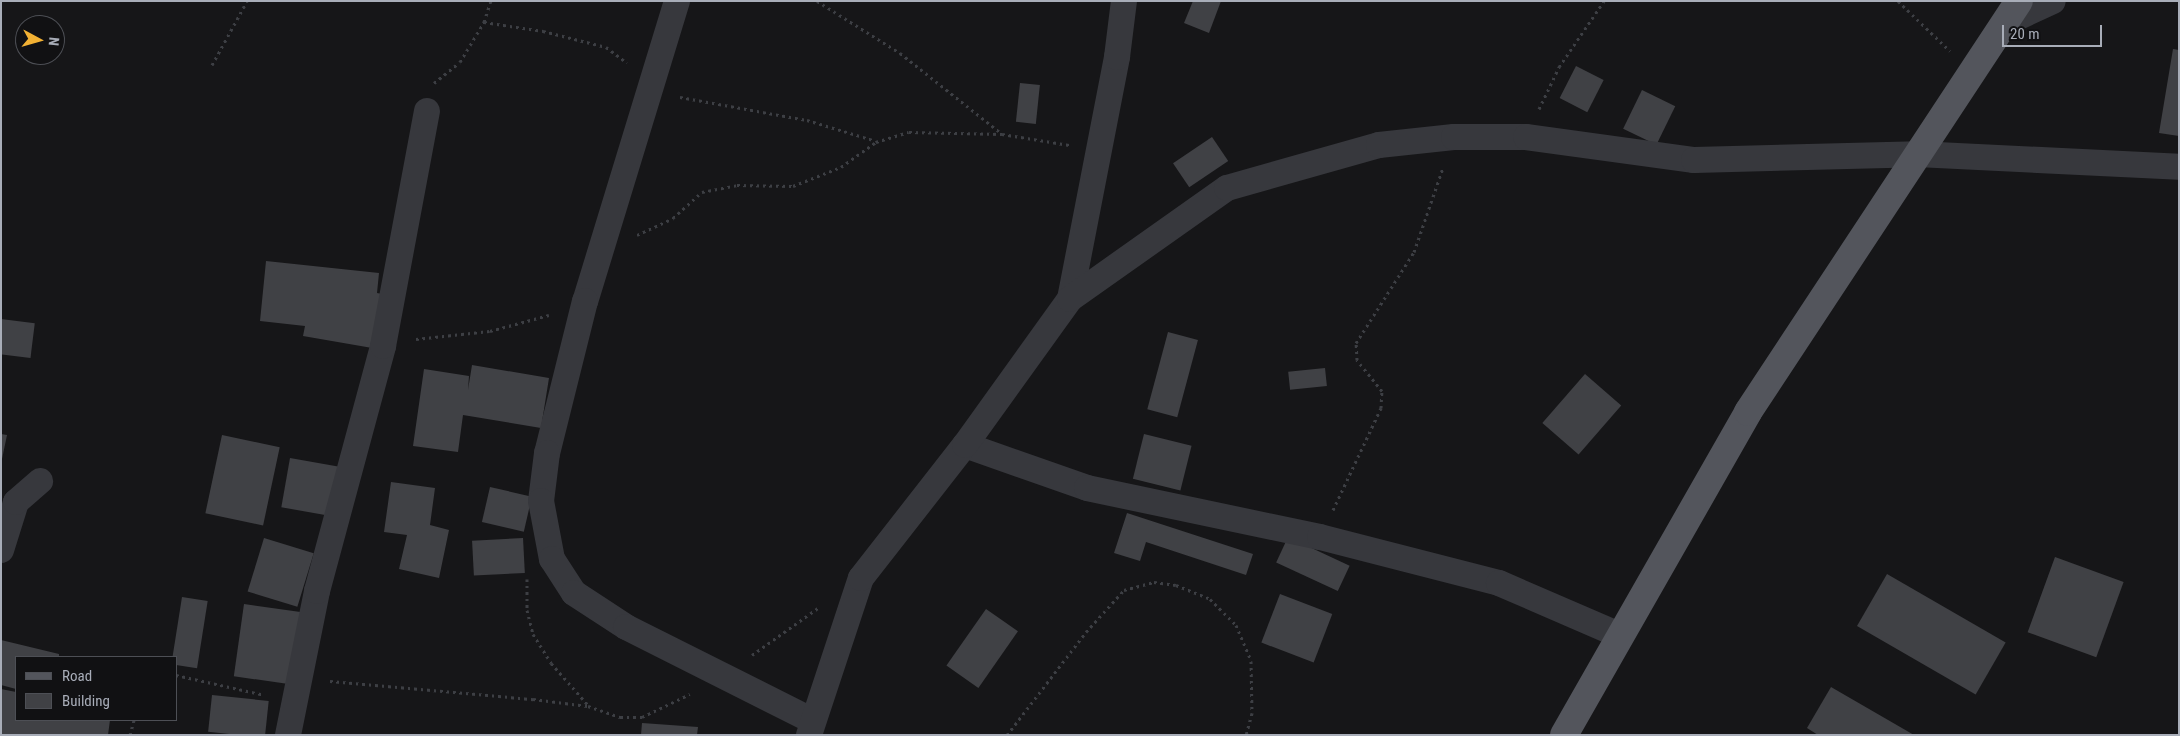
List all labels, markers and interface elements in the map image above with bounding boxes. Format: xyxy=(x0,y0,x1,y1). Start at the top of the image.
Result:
north arrow xyxy=(15,15,65,65)
scale bar xyxy=(2005,15,2105,47)
text: 20 m xyxy=(2010,25,2040,43)
text: N xyxy=(46,36,62,47)
legend xyxy=(15,656,178,721)
text: Road xyxy=(62,667,92,685)
text: Building xyxy=(62,692,110,710)

